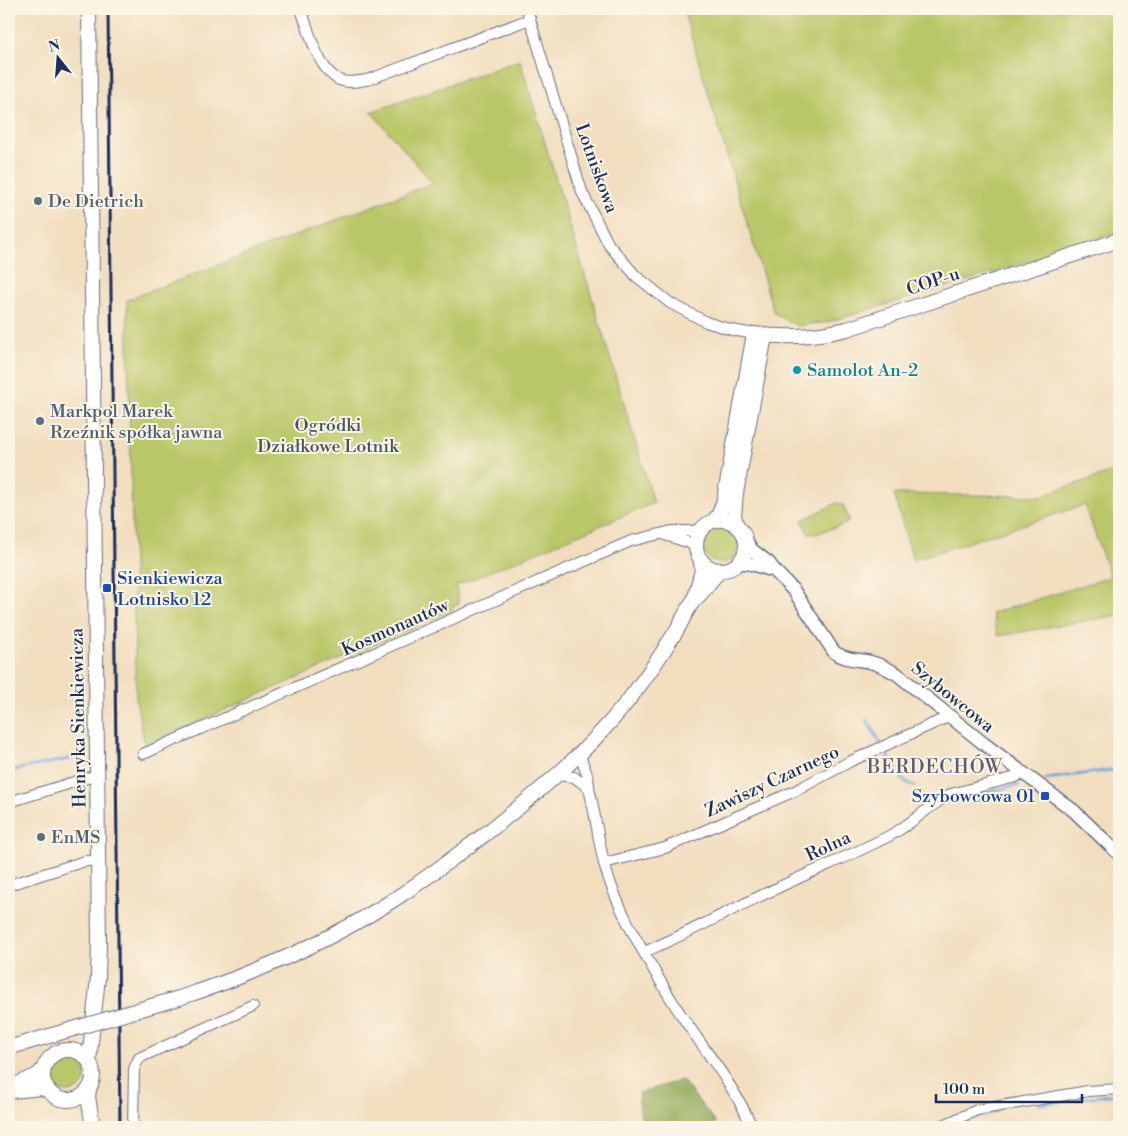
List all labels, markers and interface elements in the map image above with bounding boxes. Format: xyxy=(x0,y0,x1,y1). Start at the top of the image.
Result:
north arrow xyxy=(32,32,82,82)
text: N xyxy=(47,36,62,57)
street label: Lotniskowa xyxy=(570,120,624,217)
place label: De Dietrich xyxy=(48,190,144,213)
marker: De Dietrich xyxy=(32,195,44,207)
street label: COP-u xyxy=(904,262,963,301)
place label: Samolot An-2 xyxy=(807,359,918,382)
marker: Samolot An-2 xyxy=(791,364,803,376)
place label: Markpol Marek Rzeźnik spółka jawna xyxy=(50,400,223,444)
park label: Ogródki Działkowe Lotnik xyxy=(257,414,400,458)
marker: Markpol Marek Rzeźnik spółka jawna xyxy=(34,415,46,427)
place label: Sienkiewicza Lotnisko 12 xyxy=(117,567,224,611)
marker: Sienkiewicza Lotnisko 12 xyxy=(101,582,113,594)
street label: Kosmonautów xyxy=(338,593,453,661)
street label: Henryka Sienkiewicza xyxy=(65,627,92,808)
street label: Szybowcowa xyxy=(906,657,1000,738)
street label: Zawiszy Czarnego xyxy=(701,740,843,823)
district label: BERDECHÓW xyxy=(866,754,1003,779)
place label: Szybowcowa 01 xyxy=(912,785,1035,808)
marker: Szybowcowa 01 xyxy=(1039,790,1051,802)
place label: EnMS xyxy=(51,826,100,849)
street label: Rolna xyxy=(802,826,855,867)
marker: EnMS xyxy=(35,831,47,843)
scale bar xyxy=(936,1071,1082,1103)
text: 100 m xyxy=(943,1080,985,1099)

